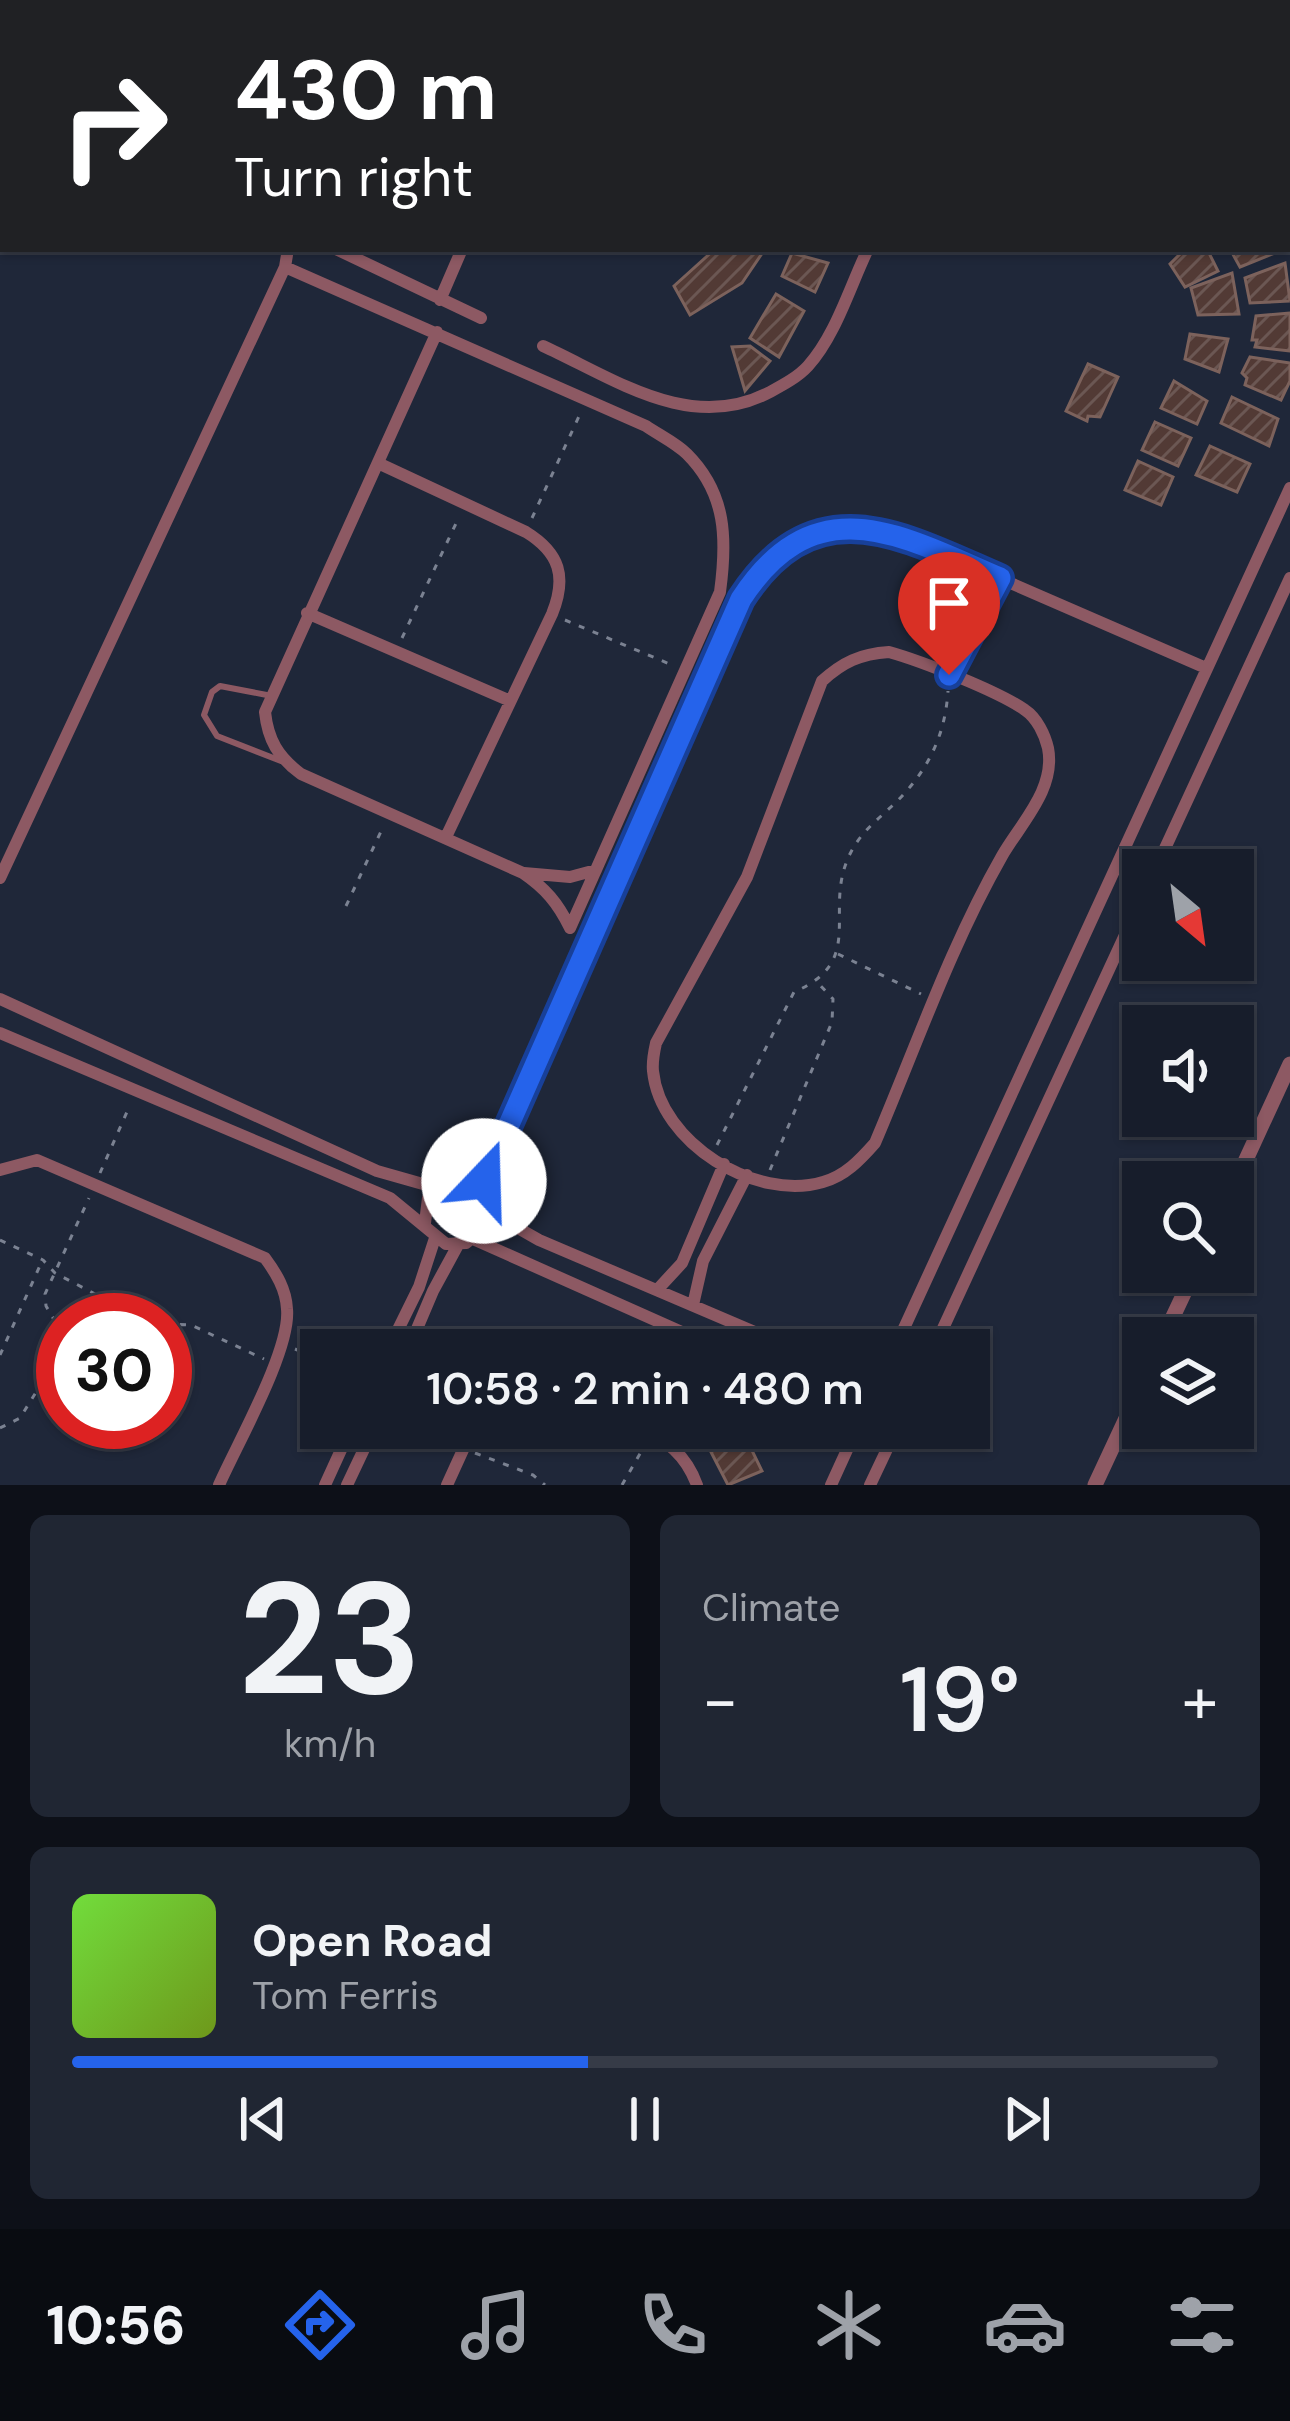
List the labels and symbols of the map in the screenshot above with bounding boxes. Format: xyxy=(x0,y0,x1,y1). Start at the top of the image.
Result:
pin xyxy=(898,552,1000,675)
north arrow xyxy=(1122,849,1254,981)
position arrow xyxy=(421,1118,547,1244)
speed limit sign: 30 xyxy=(36,1293,192,1449)

